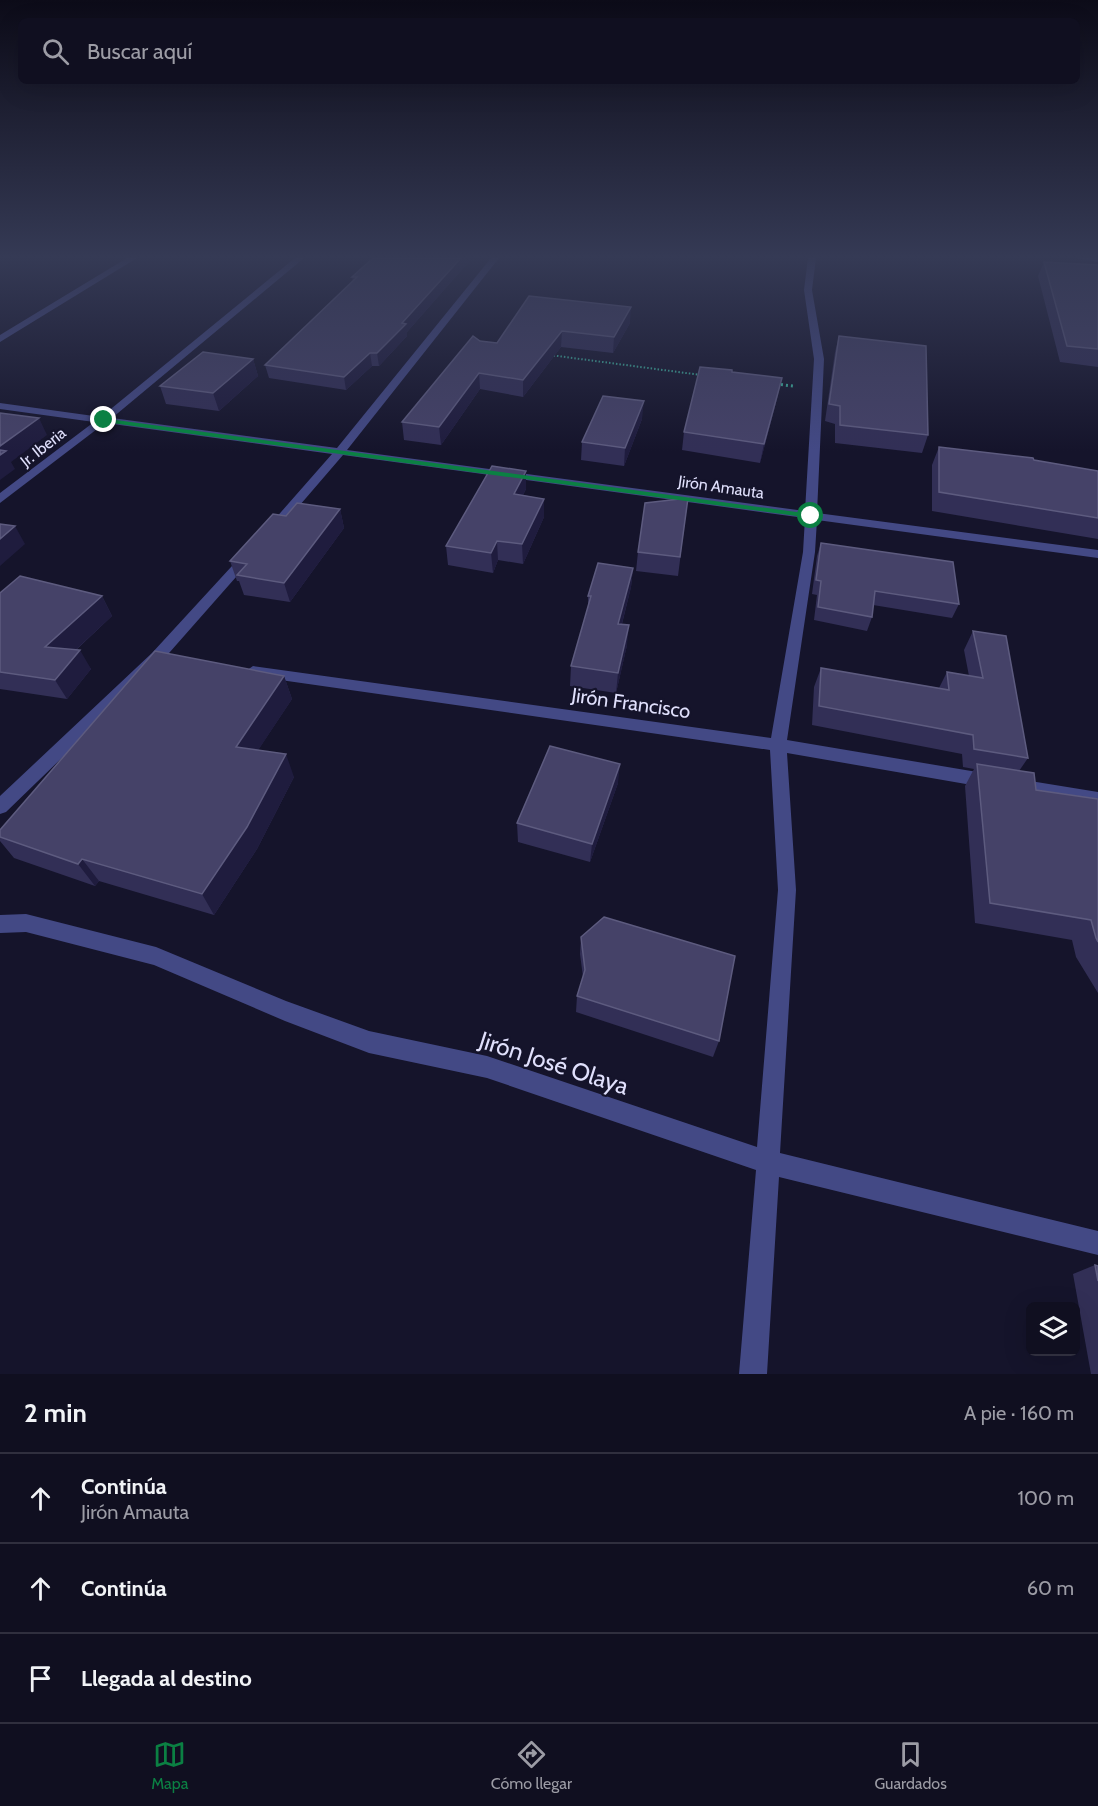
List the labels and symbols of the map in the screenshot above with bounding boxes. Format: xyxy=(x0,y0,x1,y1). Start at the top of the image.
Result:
route end xyxy=(90,406,116,432)
street label: Jr. Iberia xyxy=(16,423,70,471)
street label: Jirón Amauta xyxy=(676,471,765,502)
route start xyxy=(797,502,823,528)
street label: Jirón Francisco xyxy=(569,683,692,723)
street label: Jirón José Olaya xyxy=(475,1025,633,1101)

